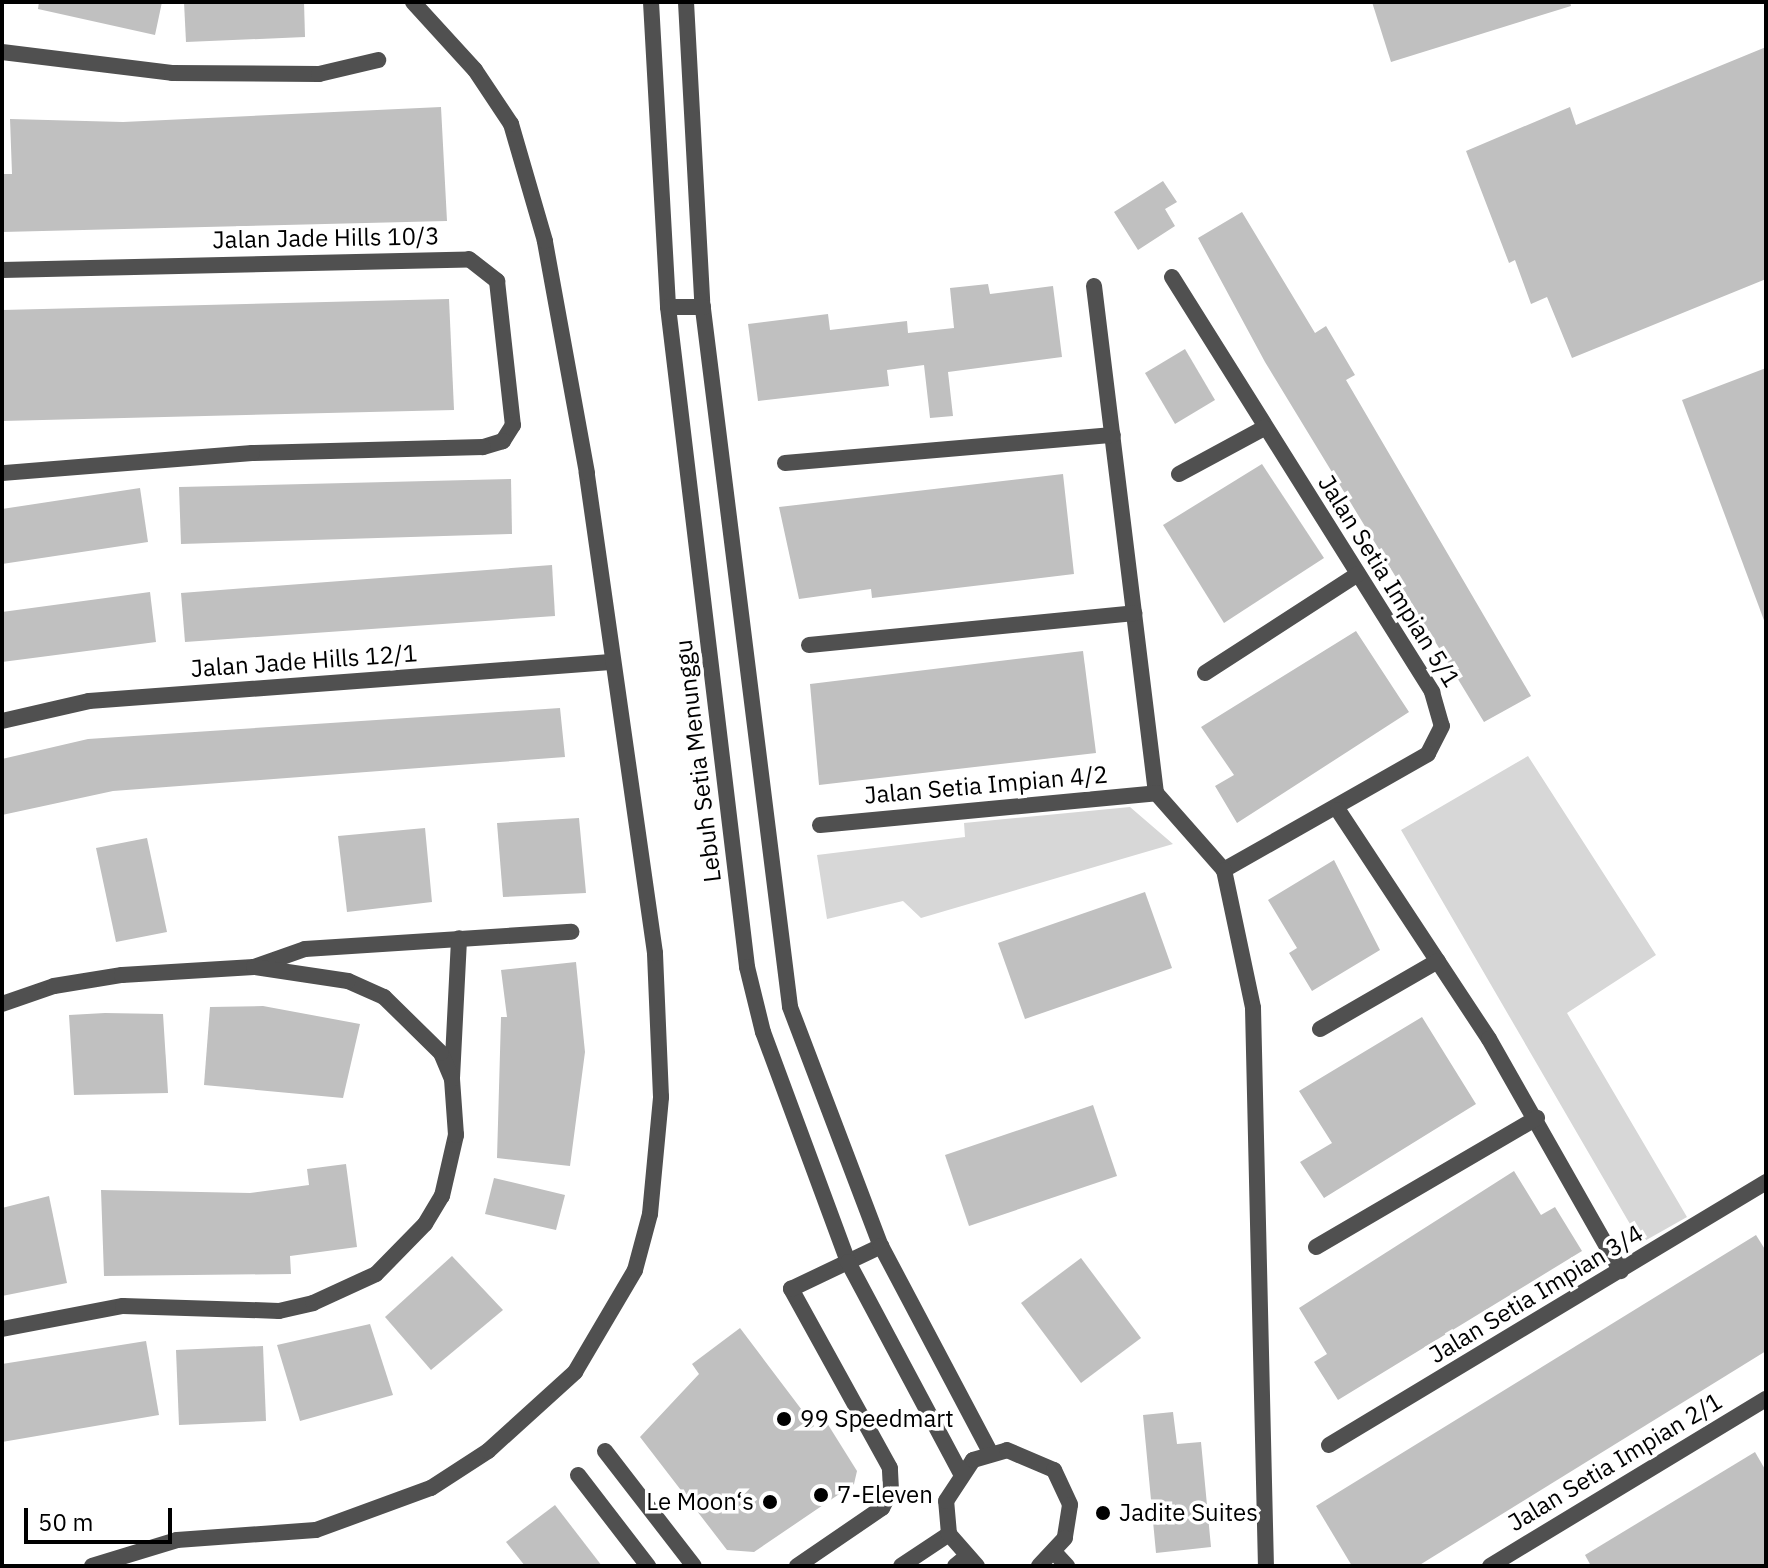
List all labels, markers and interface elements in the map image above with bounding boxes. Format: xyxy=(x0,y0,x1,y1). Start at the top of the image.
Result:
street label: Jalan Jade Hills 10/3 xyxy=(212,222,440,254)
street label: Jalan Setia Impian 5/1 xyxy=(1312,470,1466,692)
street label: Lebuh Setia Menunggu xyxy=(669,638,727,884)
street label: Jalan Jade Hills 12/1 xyxy=(190,639,418,683)
street label: Jalan Setia Impian 4/2 xyxy=(863,760,1109,810)
street label: Jalan Setia Impian 3/4 xyxy=(1424,1219,1648,1369)
street label: Jalan Setia Impian 2/1 xyxy=(1503,1387,1727,1537)
place label: 99 Speedmart xyxy=(800,1405,954,1433)
marker: 99 Speedmart xyxy=(775,1410,793,1428)
place label: 7-Eleven xyxy=(837,1481,933,1509)
marker: 7-Eleven xyxy=(812,1486,830,1504)
place label: Le Moon‘s xyxy=(646,1488,754,1516)
scale bar xyxy=(28,1492,176,1542)
marker: Le Moon‘s xyxy=(761,1493,779,1511)
place label: Jadite Suites xyxy=(1119,1499,1258,1527)
marker: Jadite Suites xyxy=(1094,1504,1112,1522)
text: 50 m xyxy=(38,1506,93,1538)

